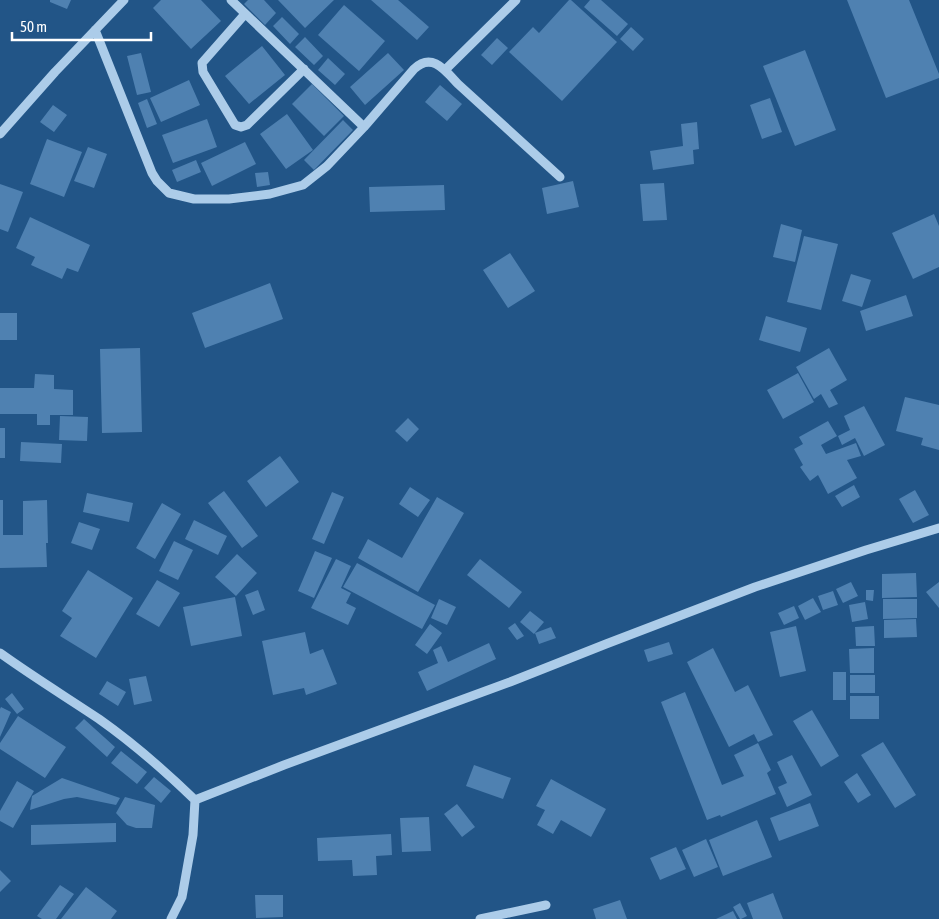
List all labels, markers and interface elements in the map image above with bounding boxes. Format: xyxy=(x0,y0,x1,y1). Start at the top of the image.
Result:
scale bar xyxy=(12,10,151,42)
text: 50 m xyxy=(20,18,47,35)

